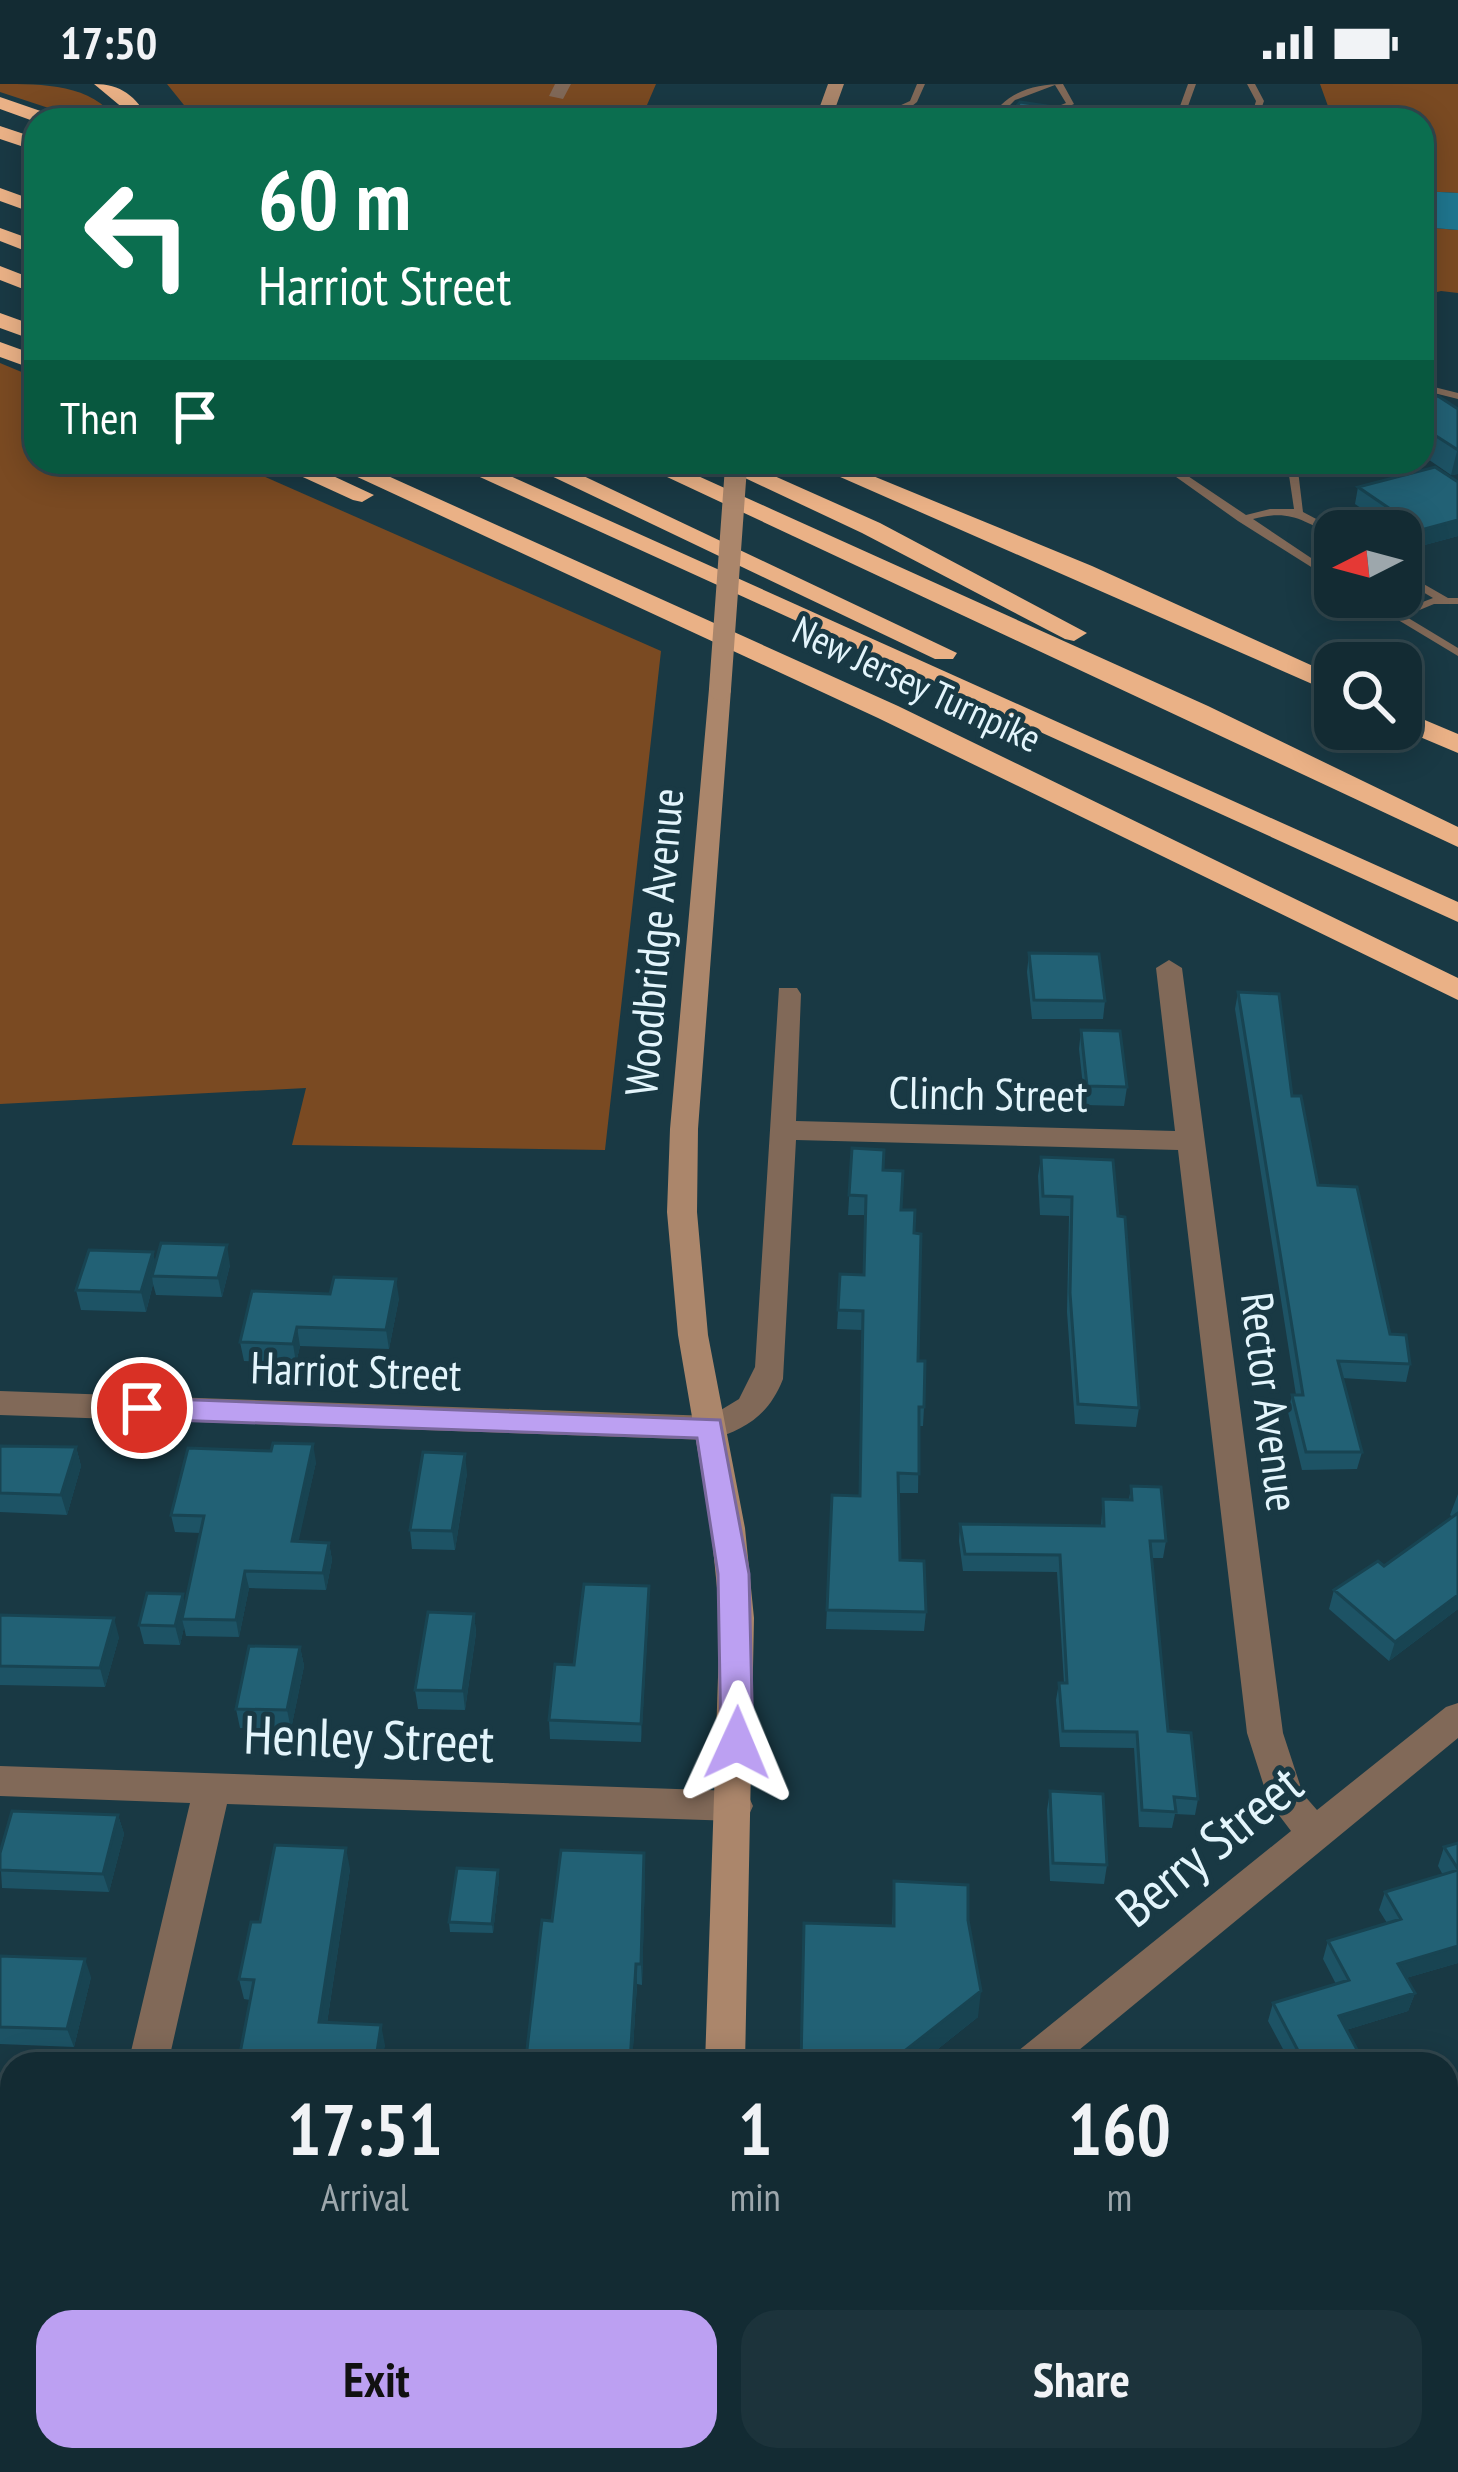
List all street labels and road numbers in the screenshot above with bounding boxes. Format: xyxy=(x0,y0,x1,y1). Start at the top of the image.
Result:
street label: New Jersey Turnpike xyxy=(785,604,1049,763)
street label: Woodbridge Avenue xyxy=(611,786,695,1098)
street label: Clinch Street xyxy=(888,1062,1089,1124)
street label: Rector Avenue xyxy=(1229,1289,1313,1515)
street label: Harriot Street xyxy=(250,1337,463,1403)
street label: Henley Street xyxy=(242,1699,496,1777)
street label: Berry Street xyxy=(1101,1749,1316,1941)

